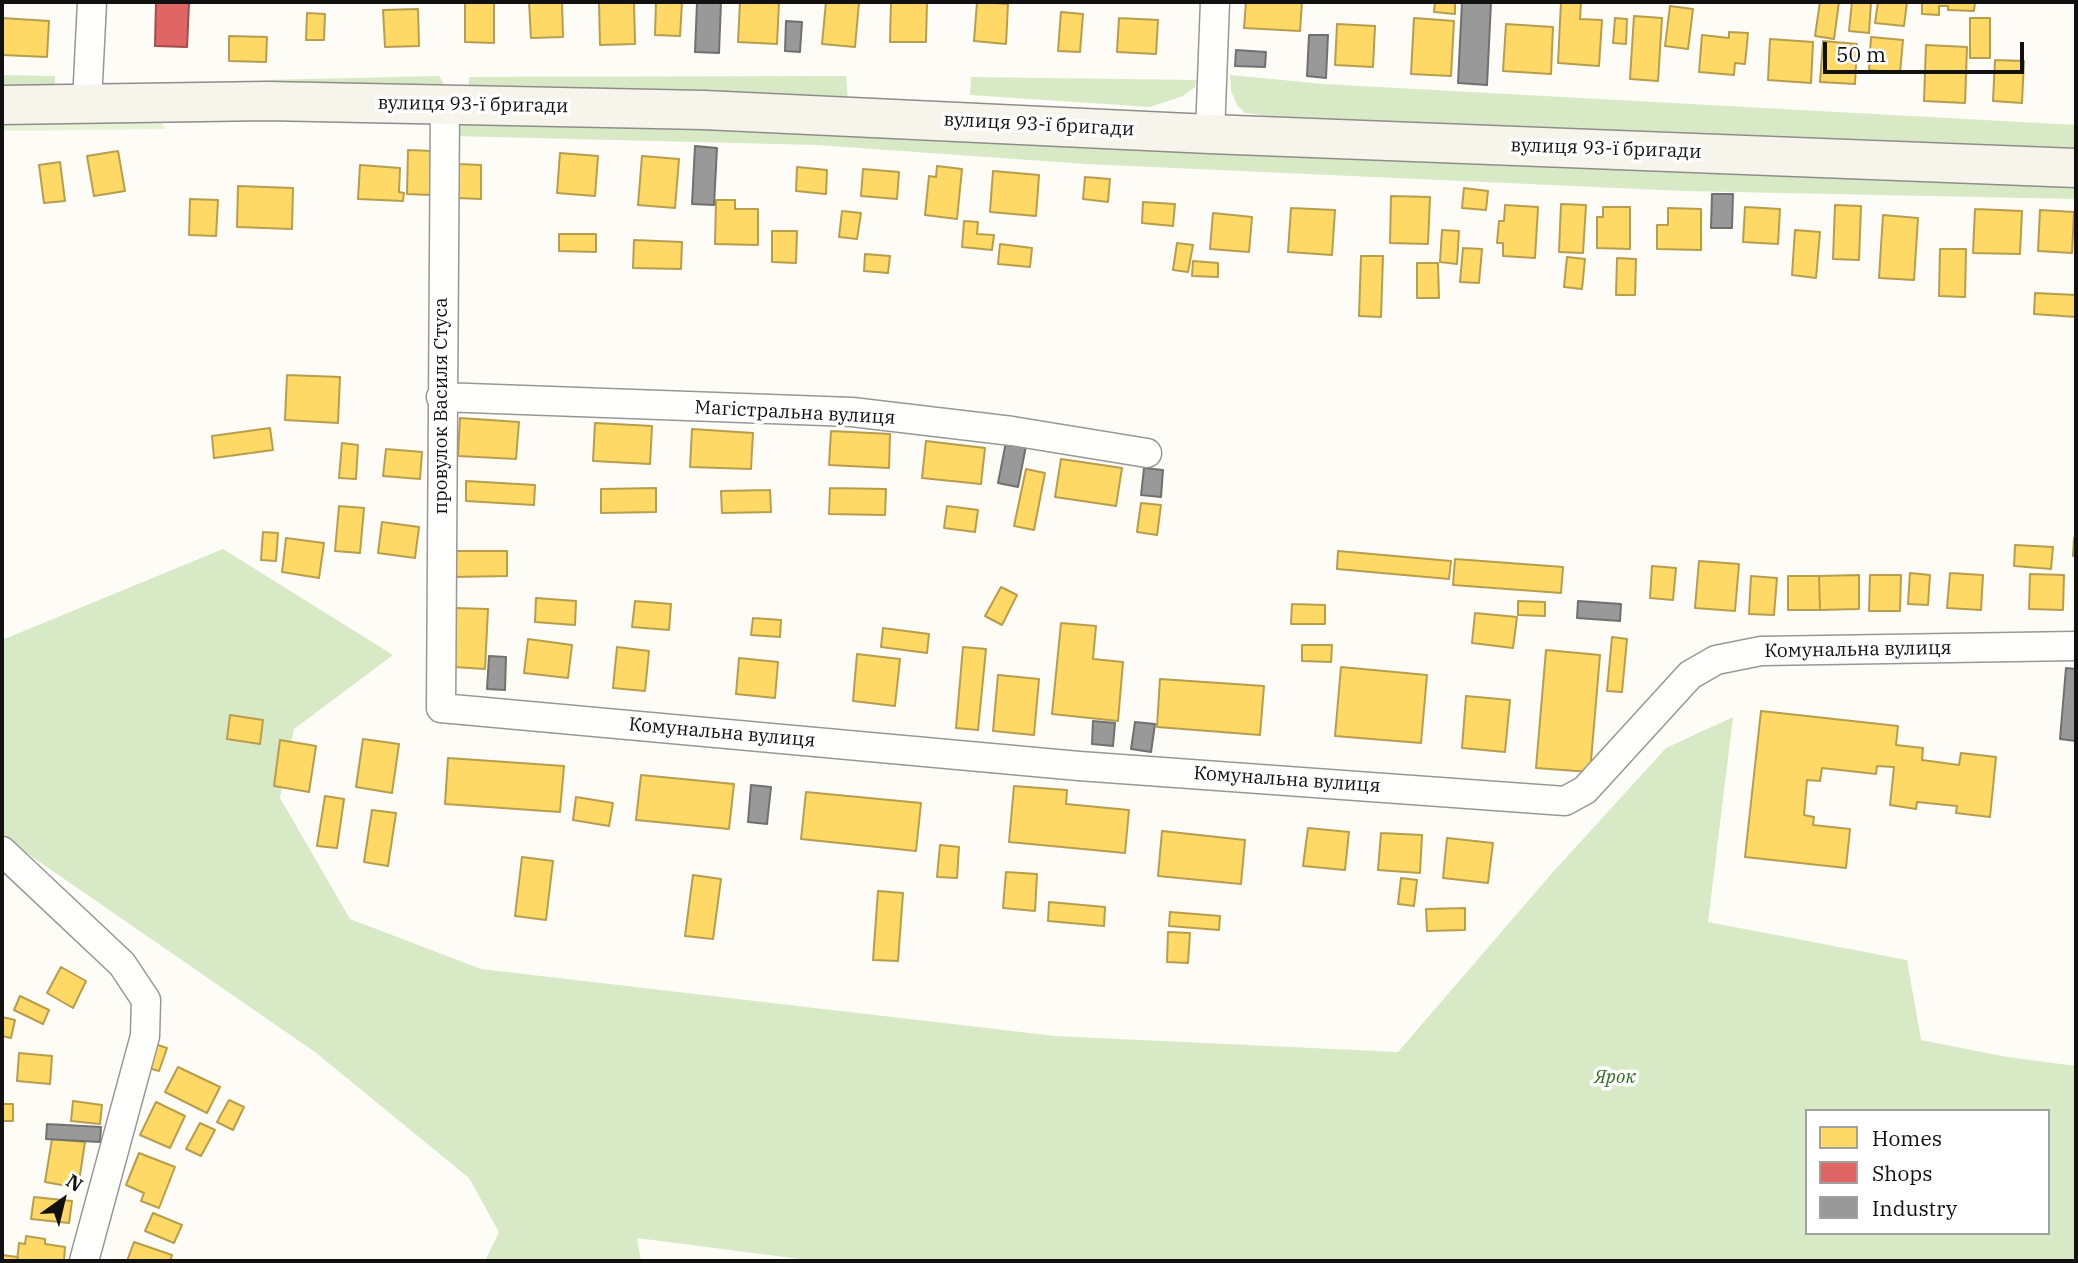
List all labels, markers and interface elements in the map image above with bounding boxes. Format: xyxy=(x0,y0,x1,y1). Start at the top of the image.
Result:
scale bar xyxy=(1826,28,2027,72)
text: 50 m xyxy=(1836,40,1886,68)
street label: вулиця 93-ї бригади xyxy=(377,92,569,118)
street label: вулиця 93-ї бригади xyxy=(943,109,1135,141)
street label: вулиця 93-ї бригади xyxy=(1510,134,1702,164)
street label: провулок Василя Стуса xyxy=(431,297,453,515)
street label: Магістральна вулиця xyxy=(694,396,896,430)
street label: Комунальна вулиця xyxy=(1764,637,1952,663)
street label: Комунальна вулиця xyxy=(628,713,816,753)
street label: Комунальна вулиця xyxy=(1193,762,1381,798)
park label: Ярок xyxy=(1594,1067,1636,1089)
legend xyxy=(1805,1109,2050,1235)
text: Homes xyxy=(1872,1124,1942,1152)
text: Shops xyxy=(1872,1159,1932,1187)
north arrow xyxy=(28,1165,98,1235)
text: N xyxy=(62,1168,88,1197)
text: Industry xyxy=(1872,1194,1957,1222)

